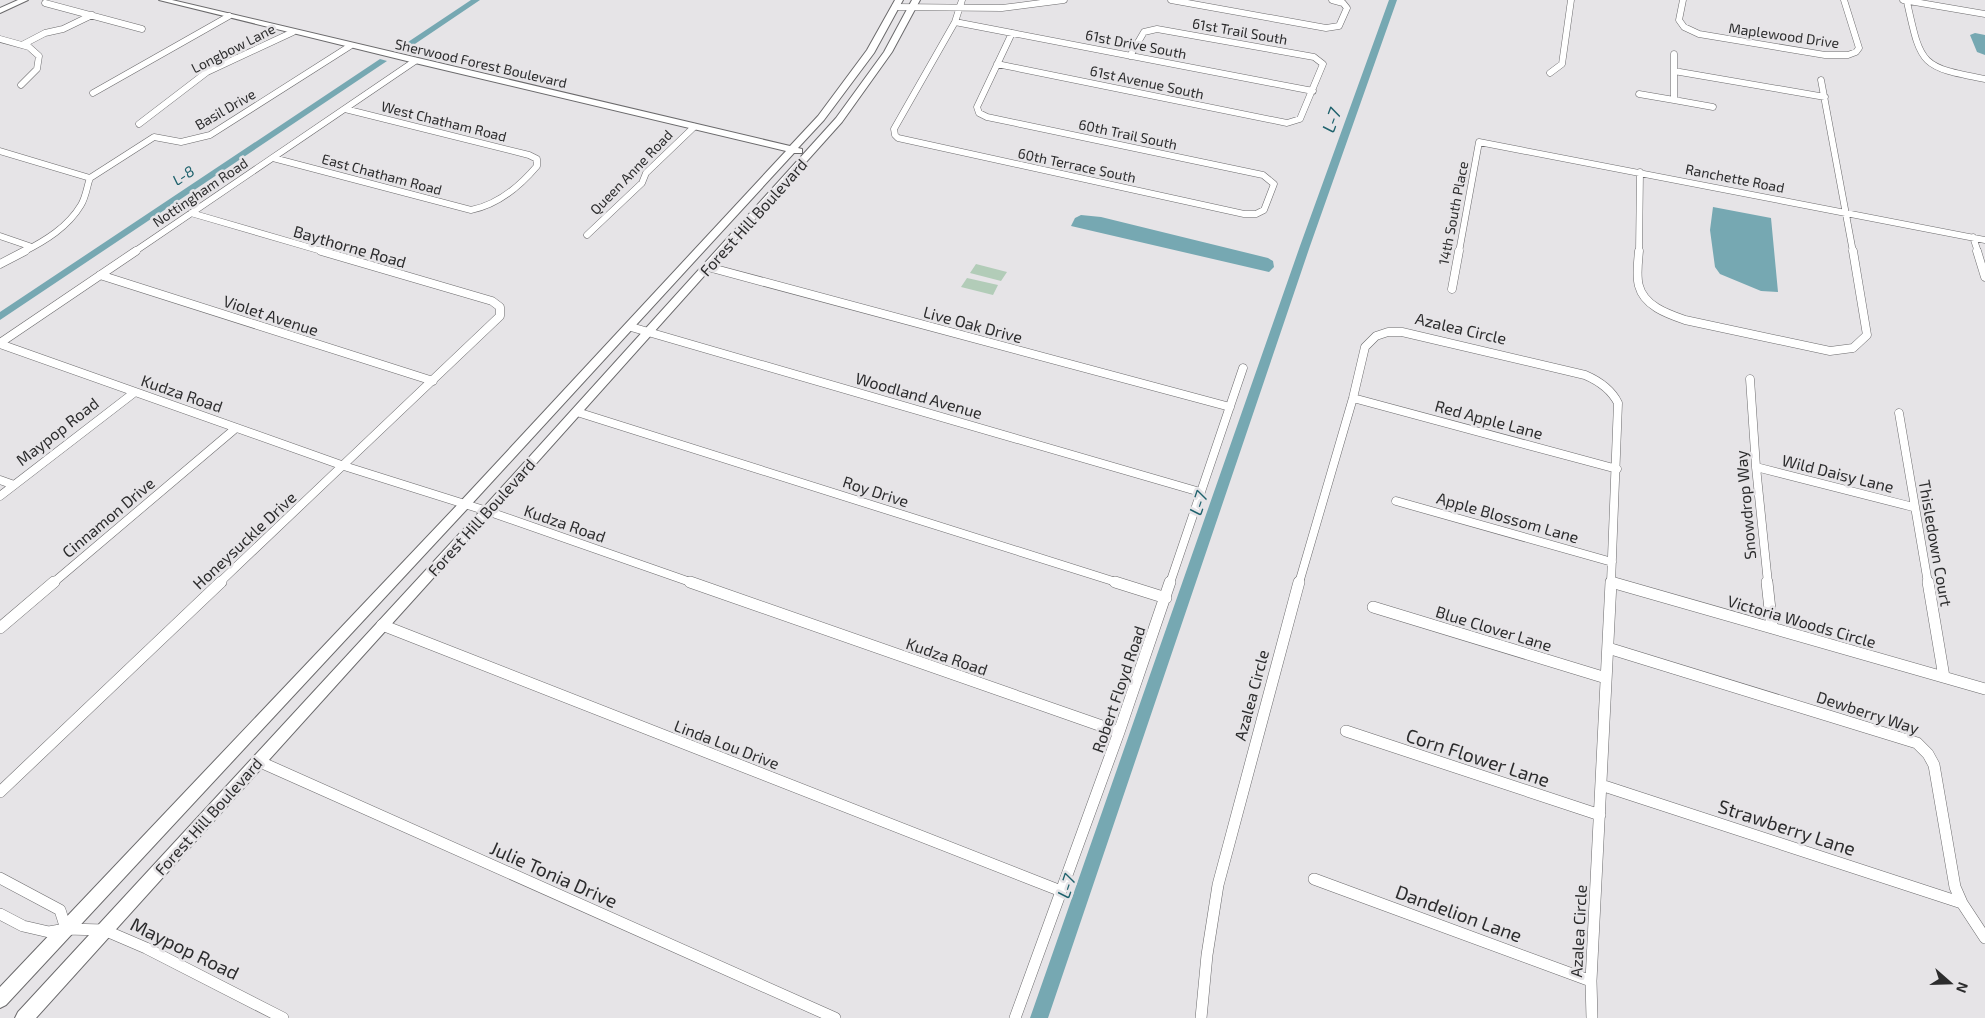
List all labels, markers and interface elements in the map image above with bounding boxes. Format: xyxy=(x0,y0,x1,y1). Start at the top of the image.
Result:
street label: 61st Trail South xyxy=(1191,14,1289,48)
street label: Maplewood Drive xyxy=(1728,19,1840,51)
street label: Longbow Lane xyxy=(188,20,278,76)
street label: 61st Drive South xyxy=(1084,26,1188,62)
street label: Sherwood Forest Boulevard xyxy=(393,35,569,91)
street label: 61st Avenue South xyxy=(1088,62,1206,102)
street label: Basil Drive xyxy=(192,85,258,133)
street label: West Chatham Road xyxy=(380,97,508,145)
water label: L-7 xyxy=(1316,104,1346,135)
street label: 60th Trail South xyxy=(1077,115,1179,153)
street label: Queen Anne Road xyxy=(586,126,676,218)
street label: 60th Terrace South xyxy=(1016,144,1138,186)
street label: East Chatham Road xyxy=(320,150,444,198)
street label: Nottingham Road xyxy=(149,154,251,230)
street label: Forest Hill Boulevard xyxy=(695,154,811,280)
street label: 14th South Place xyxy=(1435,160,1471,266)
street label: Ranchette Road xyxy=(1684,160,1786,196)
water label: L-8 xyxy=(169,161,197,189)
street label: Baythorne Road xyxy=(291,221,409,271)
street label: Violet Avenue xyxy=(221,291,321,339)
street label: Live Oak Drive xyxy=(921,302,1025,346)
street label: Azalea Circle xyxy=(1414,308,1508,348)
street label: Woodland Avenue xyxy=(853,368,985,422)
street label: Kudza Road xyxy=(139,370,225,416)
street label: Maypop Road xyxy=(12,393,102,469)
street label: Red Apple Lane xyxy=(1433,395,1545,443)
street label: Snowdrop Way xyxy=(1731,449,1759,561)
street label: Wild Daisy Lane xyxy=(1780,450,1896,496)
street label: Forest Hill Boulevard xyxy=(423,454,539,580)
street label: Roy Drive xyxy=(841,471,911,511)
street label: Cinnamon Drive xyxy=(58,473,158,561)
street label: Thisledown Court xyxy=(1916,478,1956,608)
street label: Honeysuckle Drive xyxy=(188,487,300,593)
water label: L-7 xyxy=(1184,487,1213,518)
street label: Apple Blossom Lane xyxy=(1435,488,1581,546)
street label: Kudza Road xyxy=(522,500,608,546)
street label: Victoria Woods Circle xyxy=(1726,591,1878,651)
street label: Blue Clover Lane xyxy=(1434,601,1554,655)
street label: Robert Floyd Road xyxy=(1087,623,1149,755)
street label: Kudza Road xyxy=(904,633,990,679)
street label: Azalea Circle xyxy=(1230,648,1272,742)
street label: Dewberry Way xyxy=(1814,686,1922,738)
street label: Linda Lou Drive xyxy=(672,715,782,773)
street label: Corn Flower Lane xyxy=(1403,723,1553,791)
street label: Forest Hill Boulevard xyxy=(150,753,266,879)
street label: Strawberry Lane xyxy=(1715,794,1859,860)
street label: Julie Tonia Drive xyxy=(487,836,621,912)
water label: L-7 xyxy=(1052,870,1081,901)
street label: Dandelion Lane xyxy=(1393,879,1525,947)
street label: Azalea Circle xyxy=(1566,884,1590,978)
street label: Maypop Road xyxy=(127,912,243,984)
north arrow xyxy=(1925,958,1975,1008)
text: N xyxy=(1953,980,1972,995)

